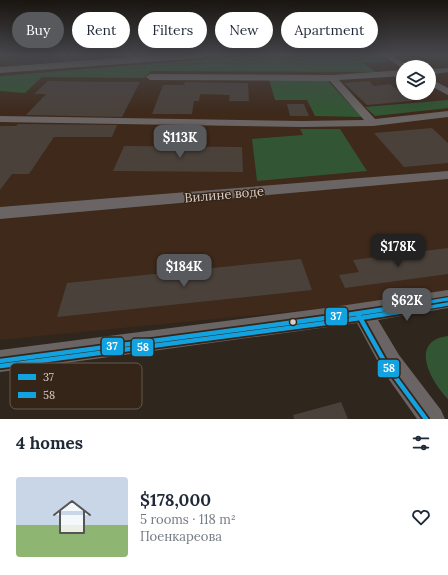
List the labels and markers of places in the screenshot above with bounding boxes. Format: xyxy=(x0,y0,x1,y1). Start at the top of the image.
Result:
pin: $113K xyxy=(152,125,208,159)
pin: $178K xyxy=(370,234,426,268)
pin: $184K xyxy=(156,254,212,288)
pin: $62K xyxy=(383,288,431,322)
unlabelled marker xyxy=(288,317,298,327)

